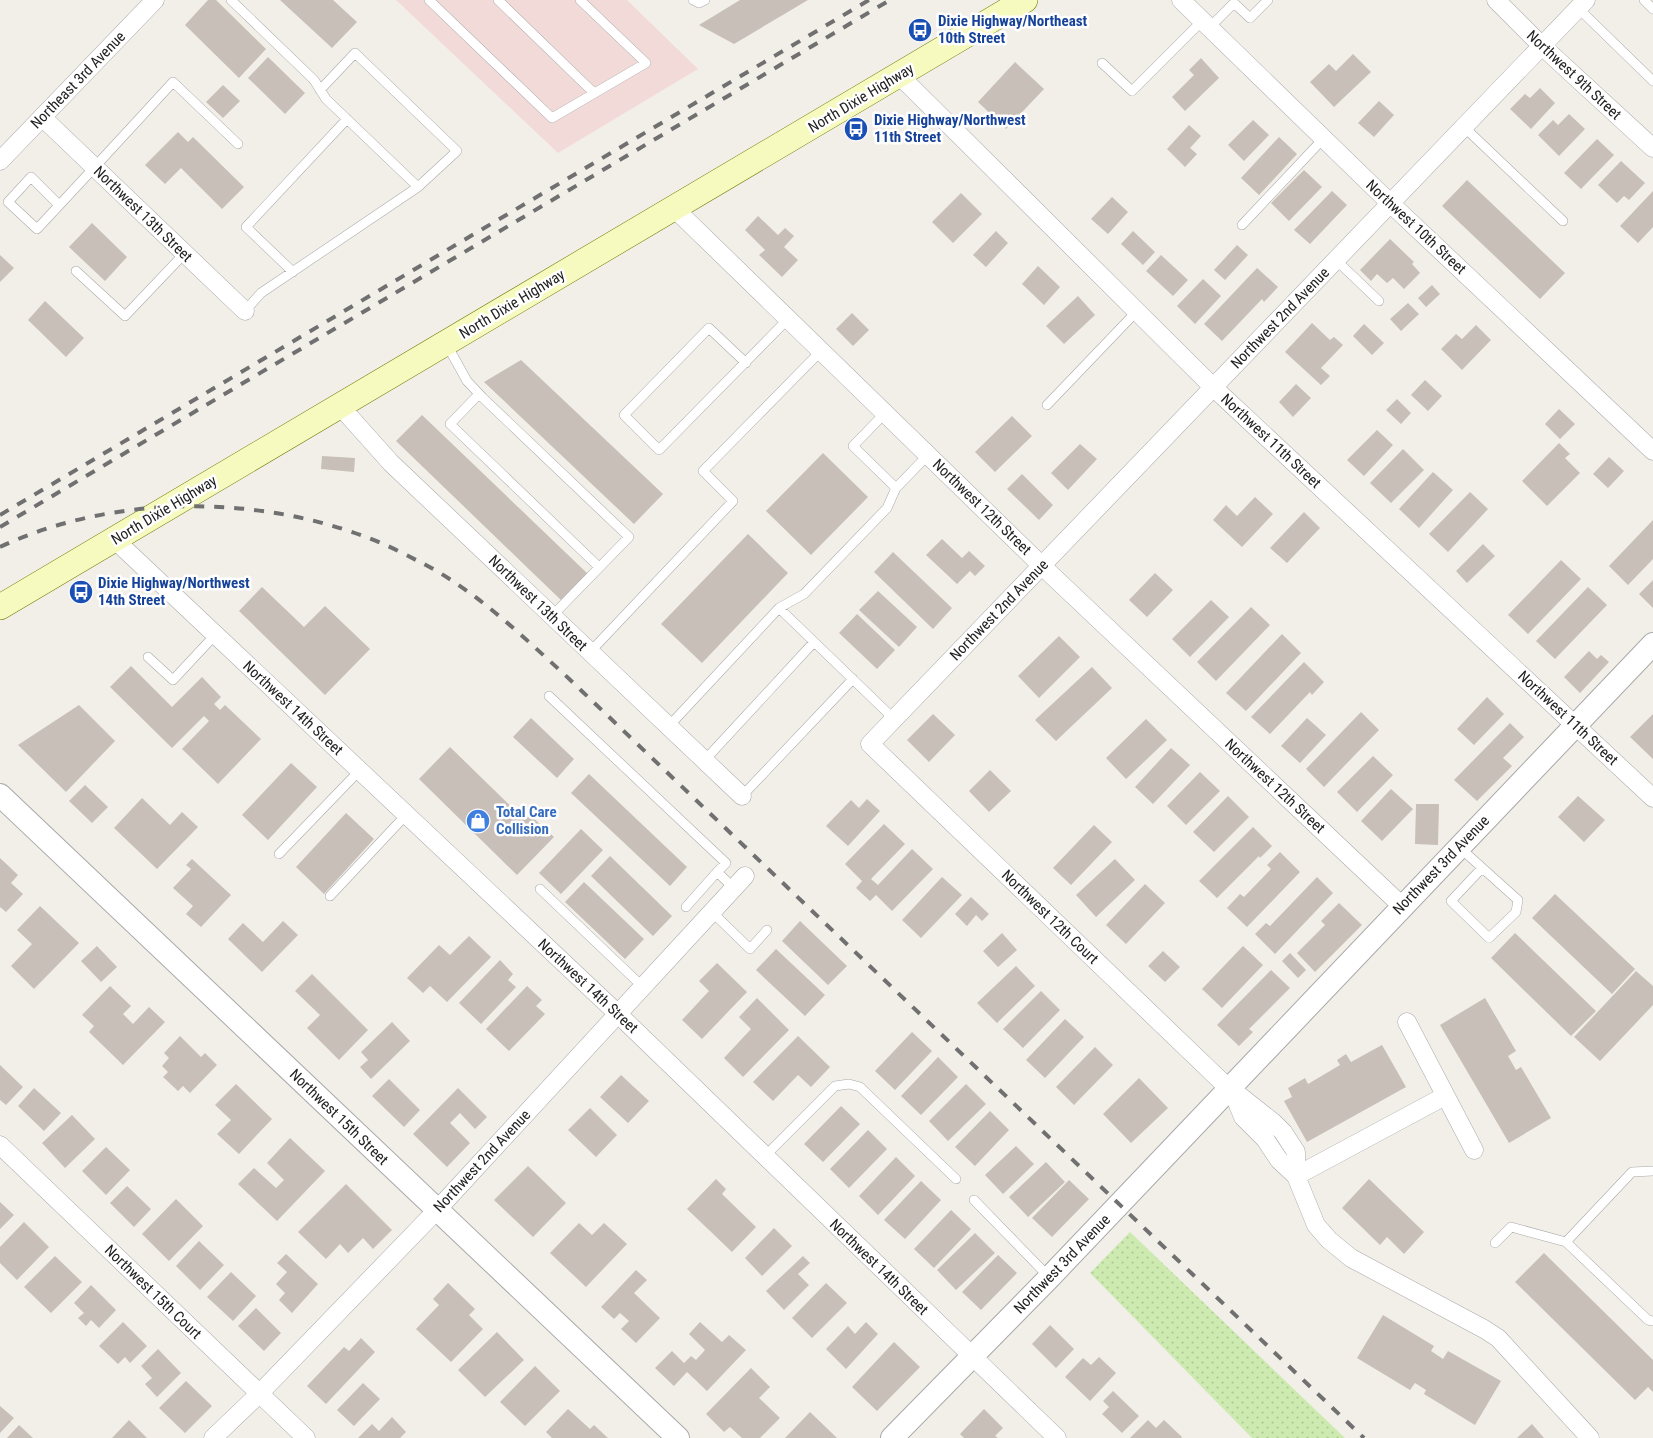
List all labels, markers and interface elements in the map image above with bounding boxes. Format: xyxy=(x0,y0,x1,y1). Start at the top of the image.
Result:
place label: Dixie Highway/Northeast 10th Street xyxy=(938,12,1088,47)
bus stop icon: Dixie Highway/Northeast 10th Street xyxy=(907,17,933,43)
street label: Northwest 9th Street xyxy=(1523,27,1625,123)
street label: Northeast 3rd Avenue xyxy=(27,28,129,132)
street label: North Dixie Highway xyxy=(805,59,917,137)
place label: Dixie Highway/Northwest 11th Street xyxy=(874,111,1026,146)
bus stop icon: Dixie Highway/Northwest 11th Street xyxy=(843,116,869,142)
street label: Northwest 13th Street xyxy=(90,162,196,266)
street label: Northwest 10th Street xyxy=(1362,176,1470,278)
street label: Northwest 2nd Avenue xyxy=(1227,264,1333,372)
street label: North Dixie Highway xyxy=(456,265,568,343)
street label: Northwest 11th Street xyxy=(1217,390,1325,492)
street label: Northwest 12th Street xyxy=(929,455,1035,559)
street label: North Dixie Highway xyxy=(108,471,220,549)
street label: Northwest 13th Street xyxy=(485,551,591,655)
street label: Northwest 2nd Avenue xyxy=(946,556,1052,664)
place label: Dixie Highway/Northwest 14th Street xyxy=(98,574,250,609)
bus stop icon: Dixie Highway/Northwest 14th Street xyxy=(68,579,94,605)
street label: Northwest 14th Street xyxy=(239,657,347,759)
street label: Northwest 11th Street xyxy=(1514,667,1622,769)
street label: Northwest 12th Street xyxy=(1221,735,1329,837)
place label: Total Care Collision xyxy=(496,803,557,838)
shop icon: Total Care Collision xyxy=(465,808,491,834)
street label: Northwest 3rd Avenue xyxy=(1389,812,1493,918)
street label: Northwest 12th Court xyxy=(998,866,1102,968)
street label: Northwest 14th Street xyxy=(534,935,642,1037)
street label: Northwest 15th Street xyxy=(286,1065,392,1169)
street label: Northwest 2nd Avenue xyxy=(430,1106,534,1216)
street label: Northwest 3rd Avenue xyxy=(1010,1211,1114,1317)
street label: Northwest 14th Street xyxy=(826,1215,932,1319)
street label: Northwest 15th Court xyxy=(101,1241,205,1343)

